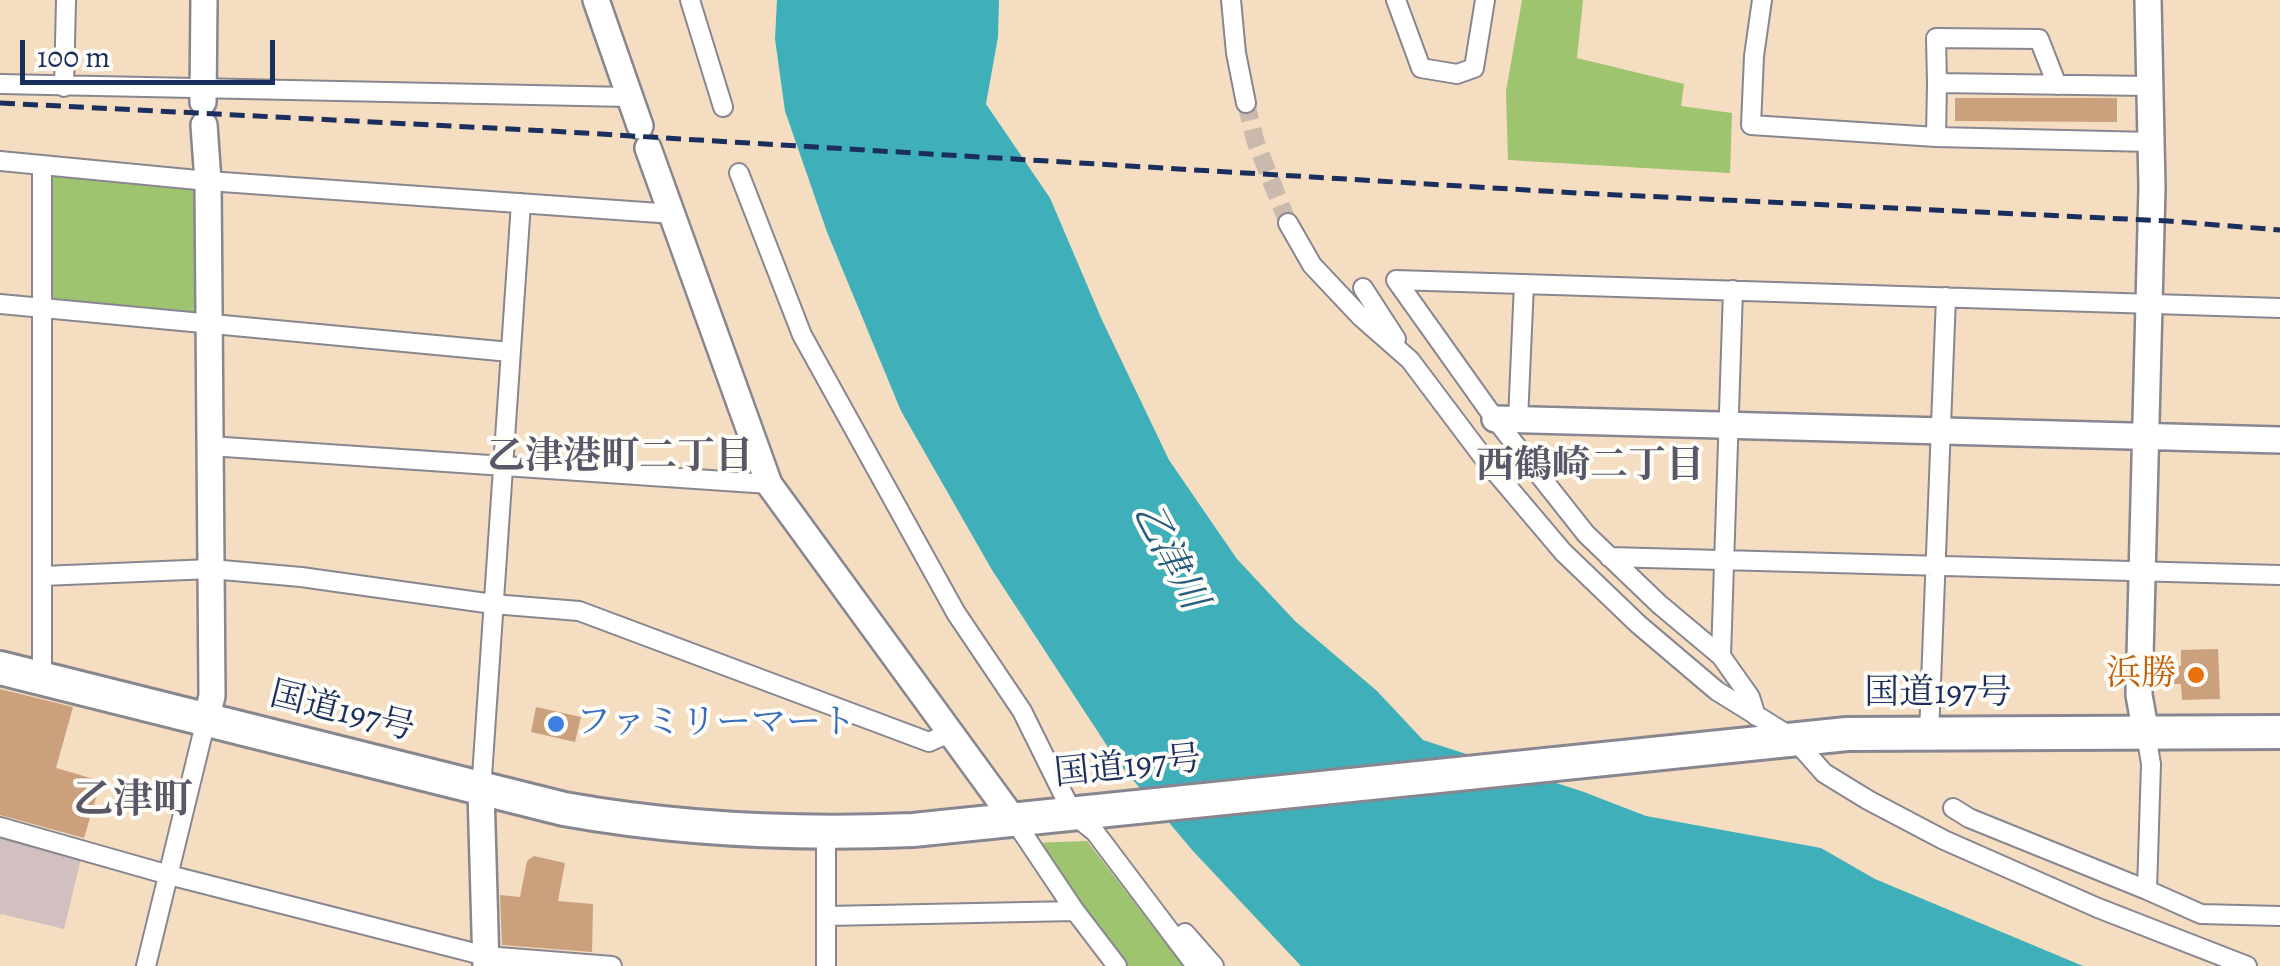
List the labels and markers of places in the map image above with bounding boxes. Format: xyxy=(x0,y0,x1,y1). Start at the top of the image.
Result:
place label: 浜勝 xyxy=(2106,654,2176,696)
marker: 浜勝 xyxy=(2185,664,2207,686)
place label: ファミリーマート xyxy=(576,703,856,745)
marker: ファミリーマート xyxy=(545,713,567,735)

